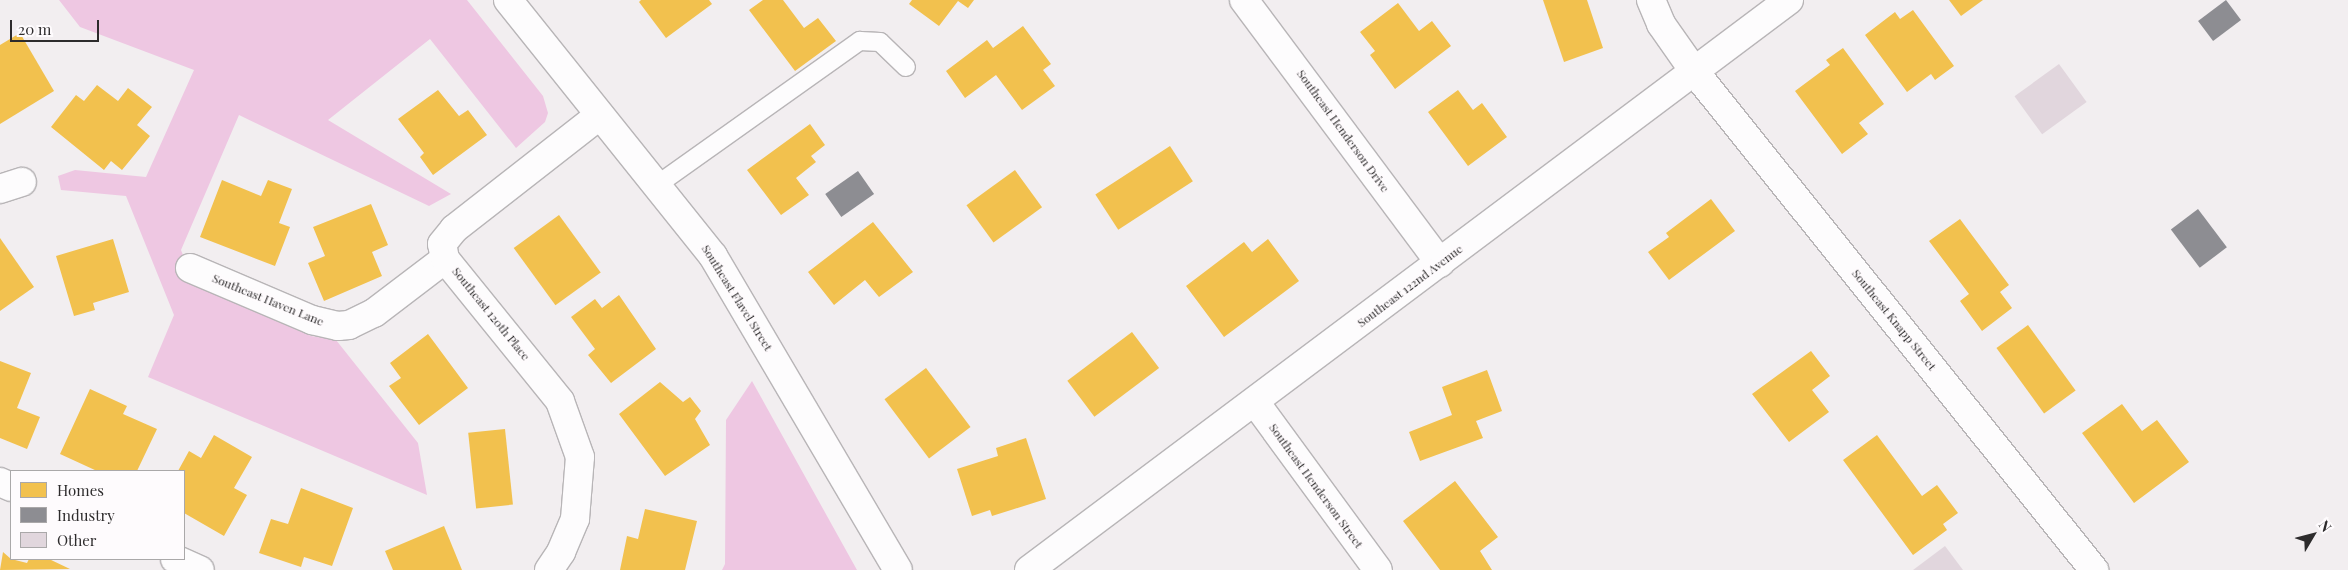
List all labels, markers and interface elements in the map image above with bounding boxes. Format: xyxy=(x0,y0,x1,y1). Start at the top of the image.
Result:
scale bar xyxy=(12,10,101,42)
text: 20 m xyxy=(18,19,51,39)
street label: Southeast Henderson Drive xyxy=(1294,67,1392,195)
street label: Southeast Flavel Street xyxy=(698,242,776,354)
street label: Southeast 122nd Avenue xyxy=(1354,242,1466,330)
street label: Southeast 120th Place xyxy=(449,264,533,364)
street label: Southeast Knapp Street xyxy=(1849,266,1939,374)
street label: Southeast Haven Lane xyxy=(210,271,326,329)
street label: Southeast Henderson Street xyxy=(1266,421,1366,551)
legend xyxy=(10,470,185,560)
text: Homes xyxy=(57,480,104,500)
text: Industry xyxy=(57,505,115,525)
north arrow xyxy=(2288,510,2338,560)
text: N xyxy=(2315,516,2336,535)
text: Other xyxy=(57,530,97,550)

